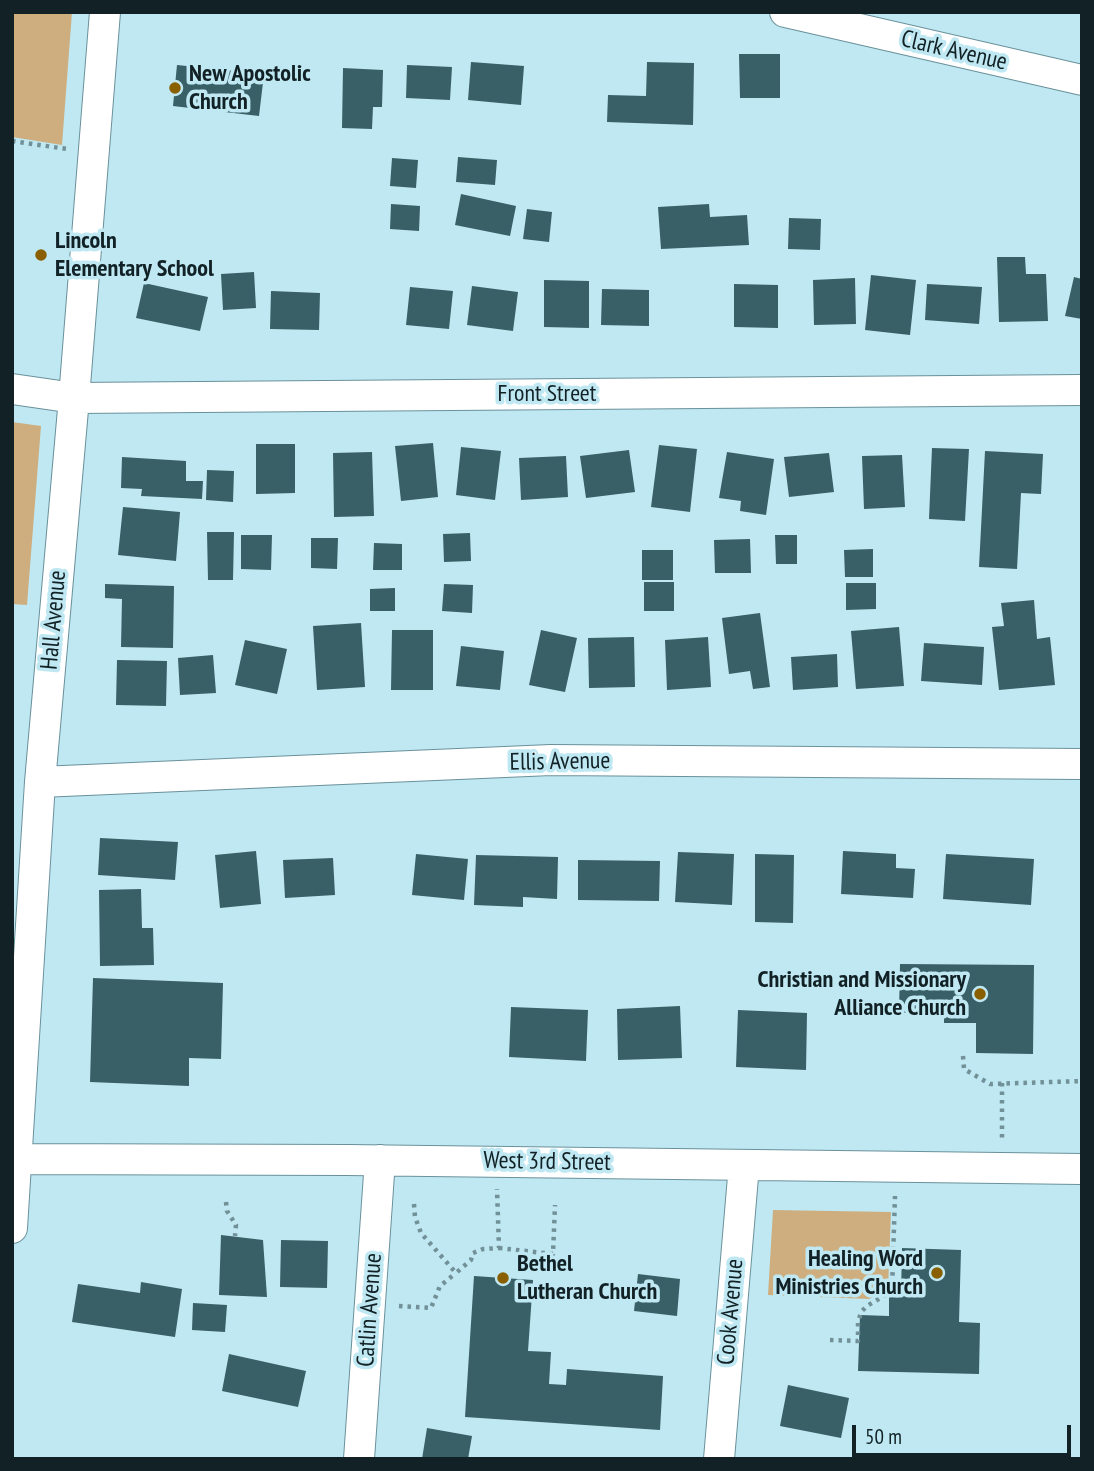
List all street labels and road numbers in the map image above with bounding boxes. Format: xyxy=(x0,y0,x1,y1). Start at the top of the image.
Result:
street label: Clark Avenue xyxy=(898,25,1010,77)
street label: Front Street xyxy=(498,380,596,408)
street label: Hall Avenue xyxy=(35,569,73,671)
street label: Ellis Avenue xyxy=(509,747,611,777)
street label: West 3rd Street xyxy=(483,1146,611,1178)
street label: Catlin Avenue xyxy=(352,1252,388,1368)
street label: Cook Avenue xyxy=(712,1258,750,1366)

